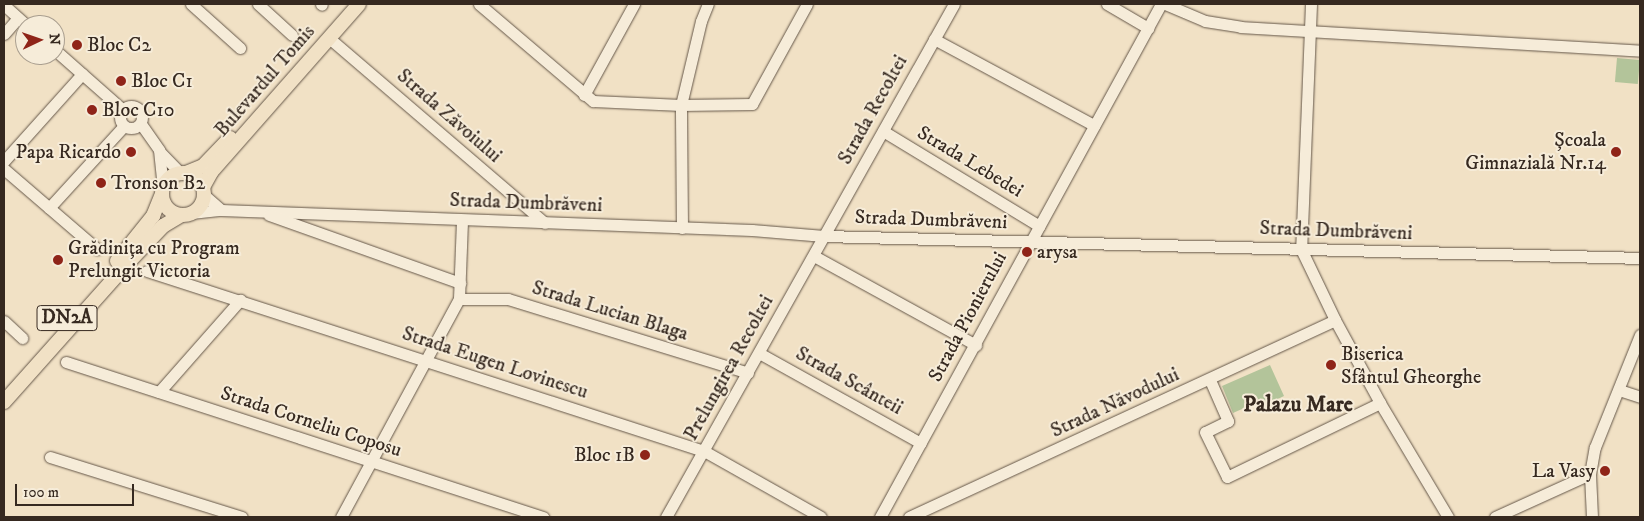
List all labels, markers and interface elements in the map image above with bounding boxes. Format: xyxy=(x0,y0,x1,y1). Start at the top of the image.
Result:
north arrow xyxy=(15,15,65,65)
street label: Bulevardul Tomis xyxy=(210,20,320,142)
text: N xyxy=(45,33,63,45)
place label: Bloc C2 xyxy=(87,33,151,57)
marker: Bloc C2 xyxy=(71,39,83,51)
street label: Strada Recoltei xyxy=(833,51,913,169)
street label: Strada Zăvoiului xyxy=(392,64,506,168)
place label: Bloc C1 xyxy=(131,69,193,93)
marker: Bloc C1 xyxy=(115,75,127,87)
place label: Bloc C10 xyxy=(102,98,174,122)
marker: Bloc C10 xyxy=(86,104,98,116)
street label: Strada Lebedei xyxy=(913,121,1027,203)
place label: Școala Gimnazială Nr.14 xyxy=(1465,128,1606,175)
place label: Papa Ricardo xyxy=(15,140,121,164)
marker: Papa Ricardo xyxy=(125,146,137,158)
marker: Școala Gimnazială Nr.14 xyxy=(1610,146,1622,158)
place label: Tronson B2 xyxy=(111,171,205,195)
marker: Tronson B2 xyxy=(95,177,107,189)
street label: Strada Dumbrăveni xyxy=(449,188,603,218)
street label: Strada Dumbrăveni xyxy=(854,205,1008,235)
street label: Strada Dumbrăveni xyxy=(1259,216,1413,246)
place label: Grădinița cu Program Prelungit Victoria xyxy=(68,236,240,283)
place label: arysa xyxy=(1037,240,1078,264)
marker: arysa xyxy=(1021,246,1033,258)
street label: Strada Pionierului xyxy=(924,248,1012,386)
marker: Grădinița cu Program Prelungit Victoria xyxy=(52,254,64,266)
street label: Strada Lucian Blaga xyxy=(529,276,691,346)
street label: Prelungirea Recoltei xyxy=(679,291,779,445)
road number: DN2A xyxy=(36,302,98,334)
street label: Strada Eugen Lovinescu xyxy=(399,322,591,404)
street label: Strada Scânteii xyxy=(791,342,907,420)
place label: Biserica Sfântul Gheorghe xyxy=(1341,342,1481,389)
marker: Biserica Sfântul Gheorghe xyxy=(1325,359,1337,371)
street label: Strada Năvodului xyxy=(1047,363,1183,443)
street label: Strada Corneliu Coposu xyxy=(217,381,405,463)
district label: Palazu Mare xyxy=(1243,392,1353,418)
place label: Bloc 1B xyxy=(574,443,635,467)
marker: Bloc 1B xyxy=(639,449,651,461)
place label: La Vasy xyxy=(1532,459,1595,483)
marker: La Vasy xyxy=(1599,465,1611,477)
scale bar xyxy=(18,474,136,506)
text: 100 m xyxy=(23,483,59,502)

